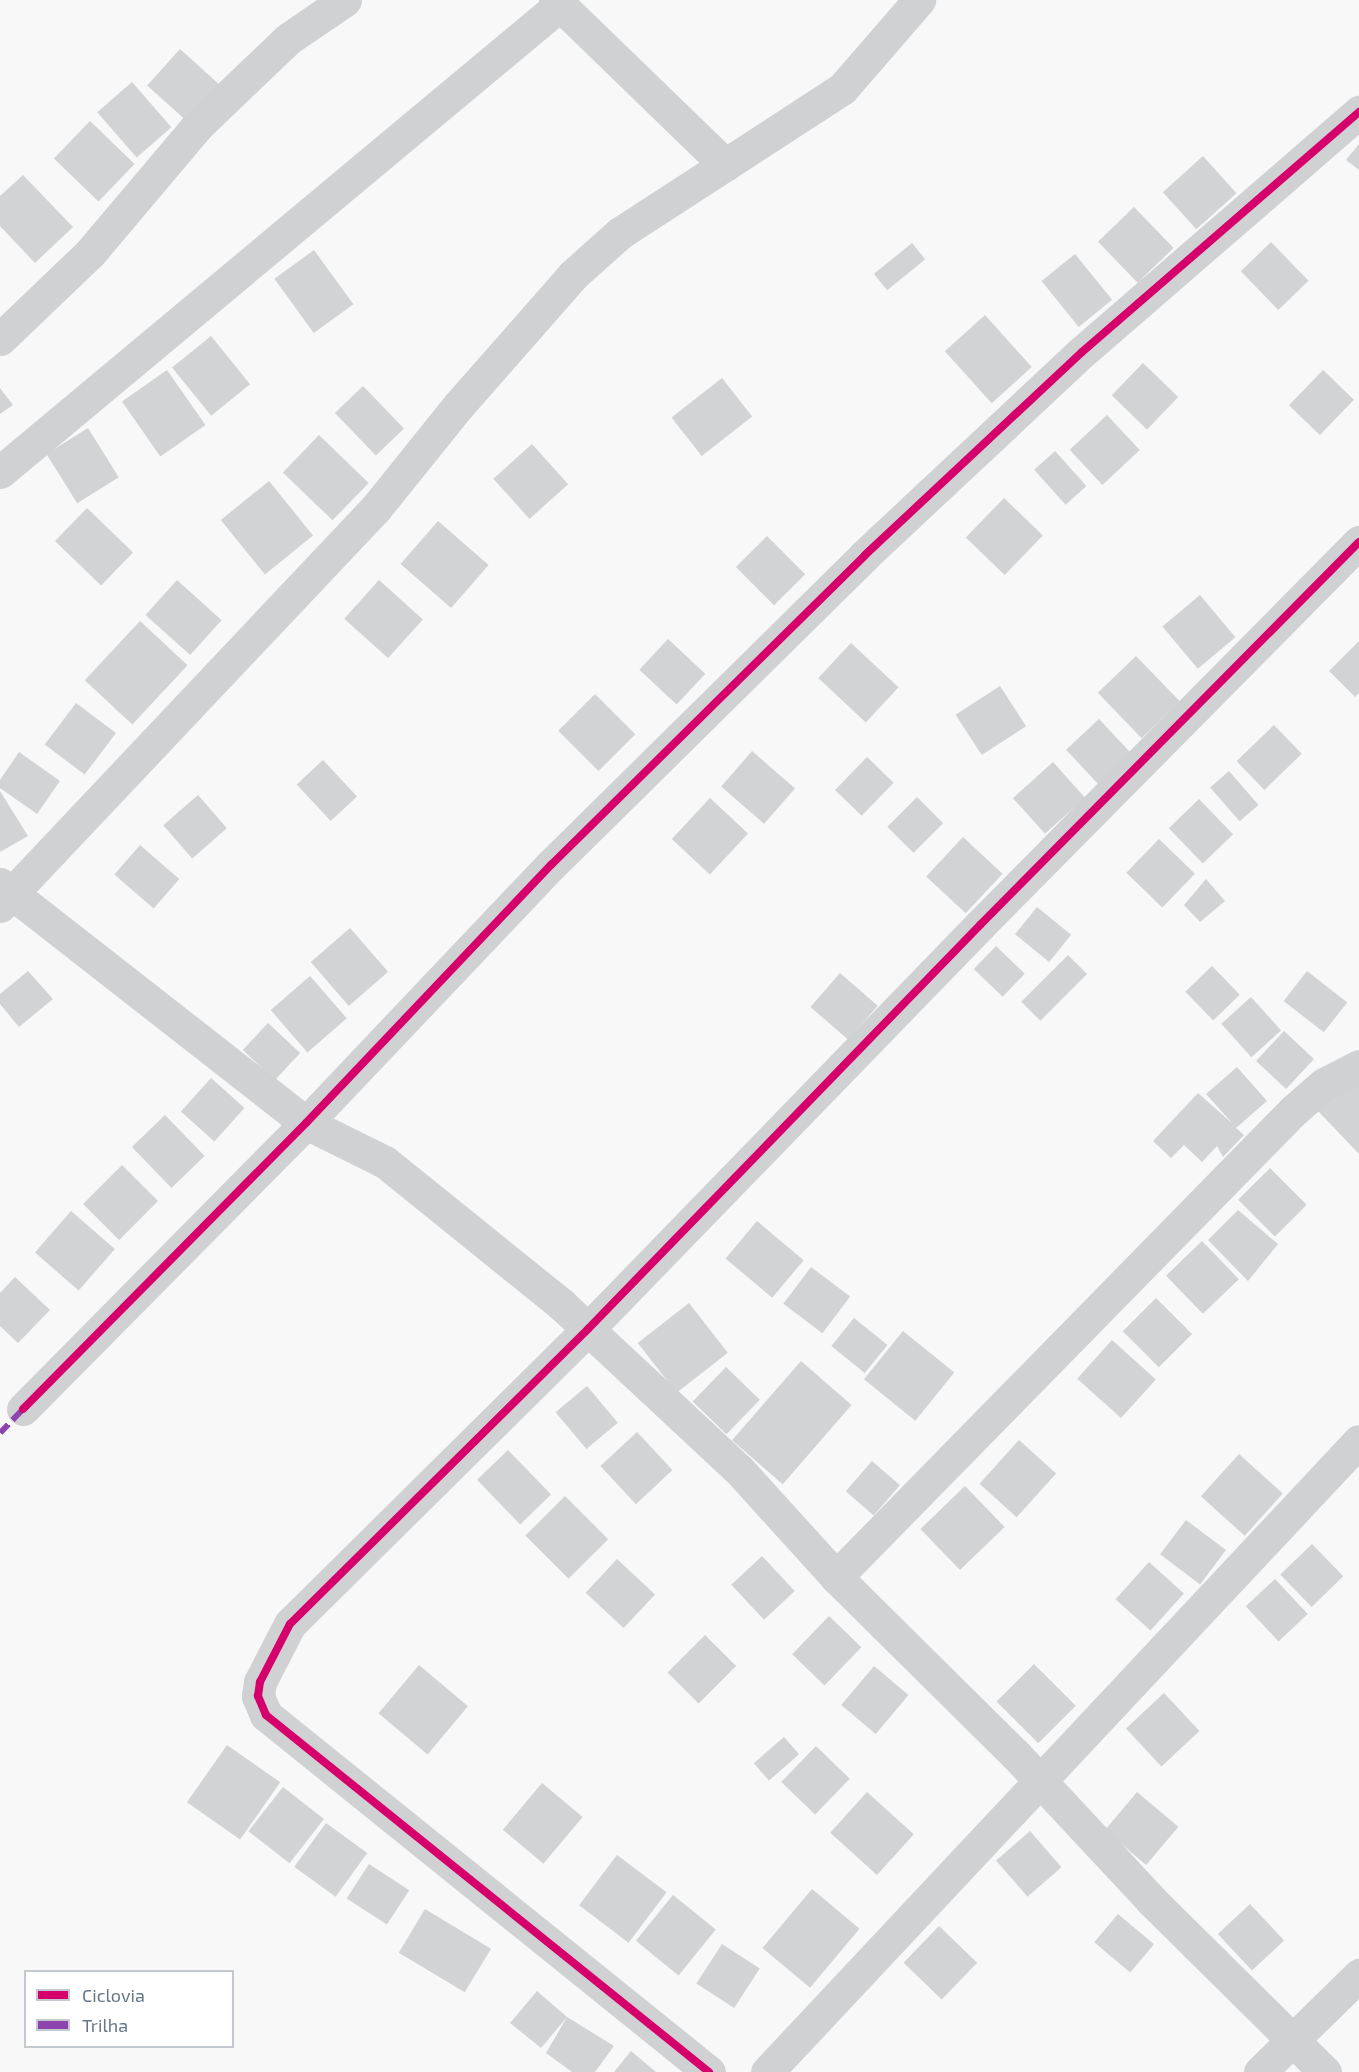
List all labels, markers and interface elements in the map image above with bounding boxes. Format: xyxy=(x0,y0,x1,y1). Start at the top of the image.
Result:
legend xyxy=(24,1970,234,2048)
text: Ciclovia xyxy=(82,1984,145,2006)
text: Trilha xyxy=(82,2014,128,2036)

